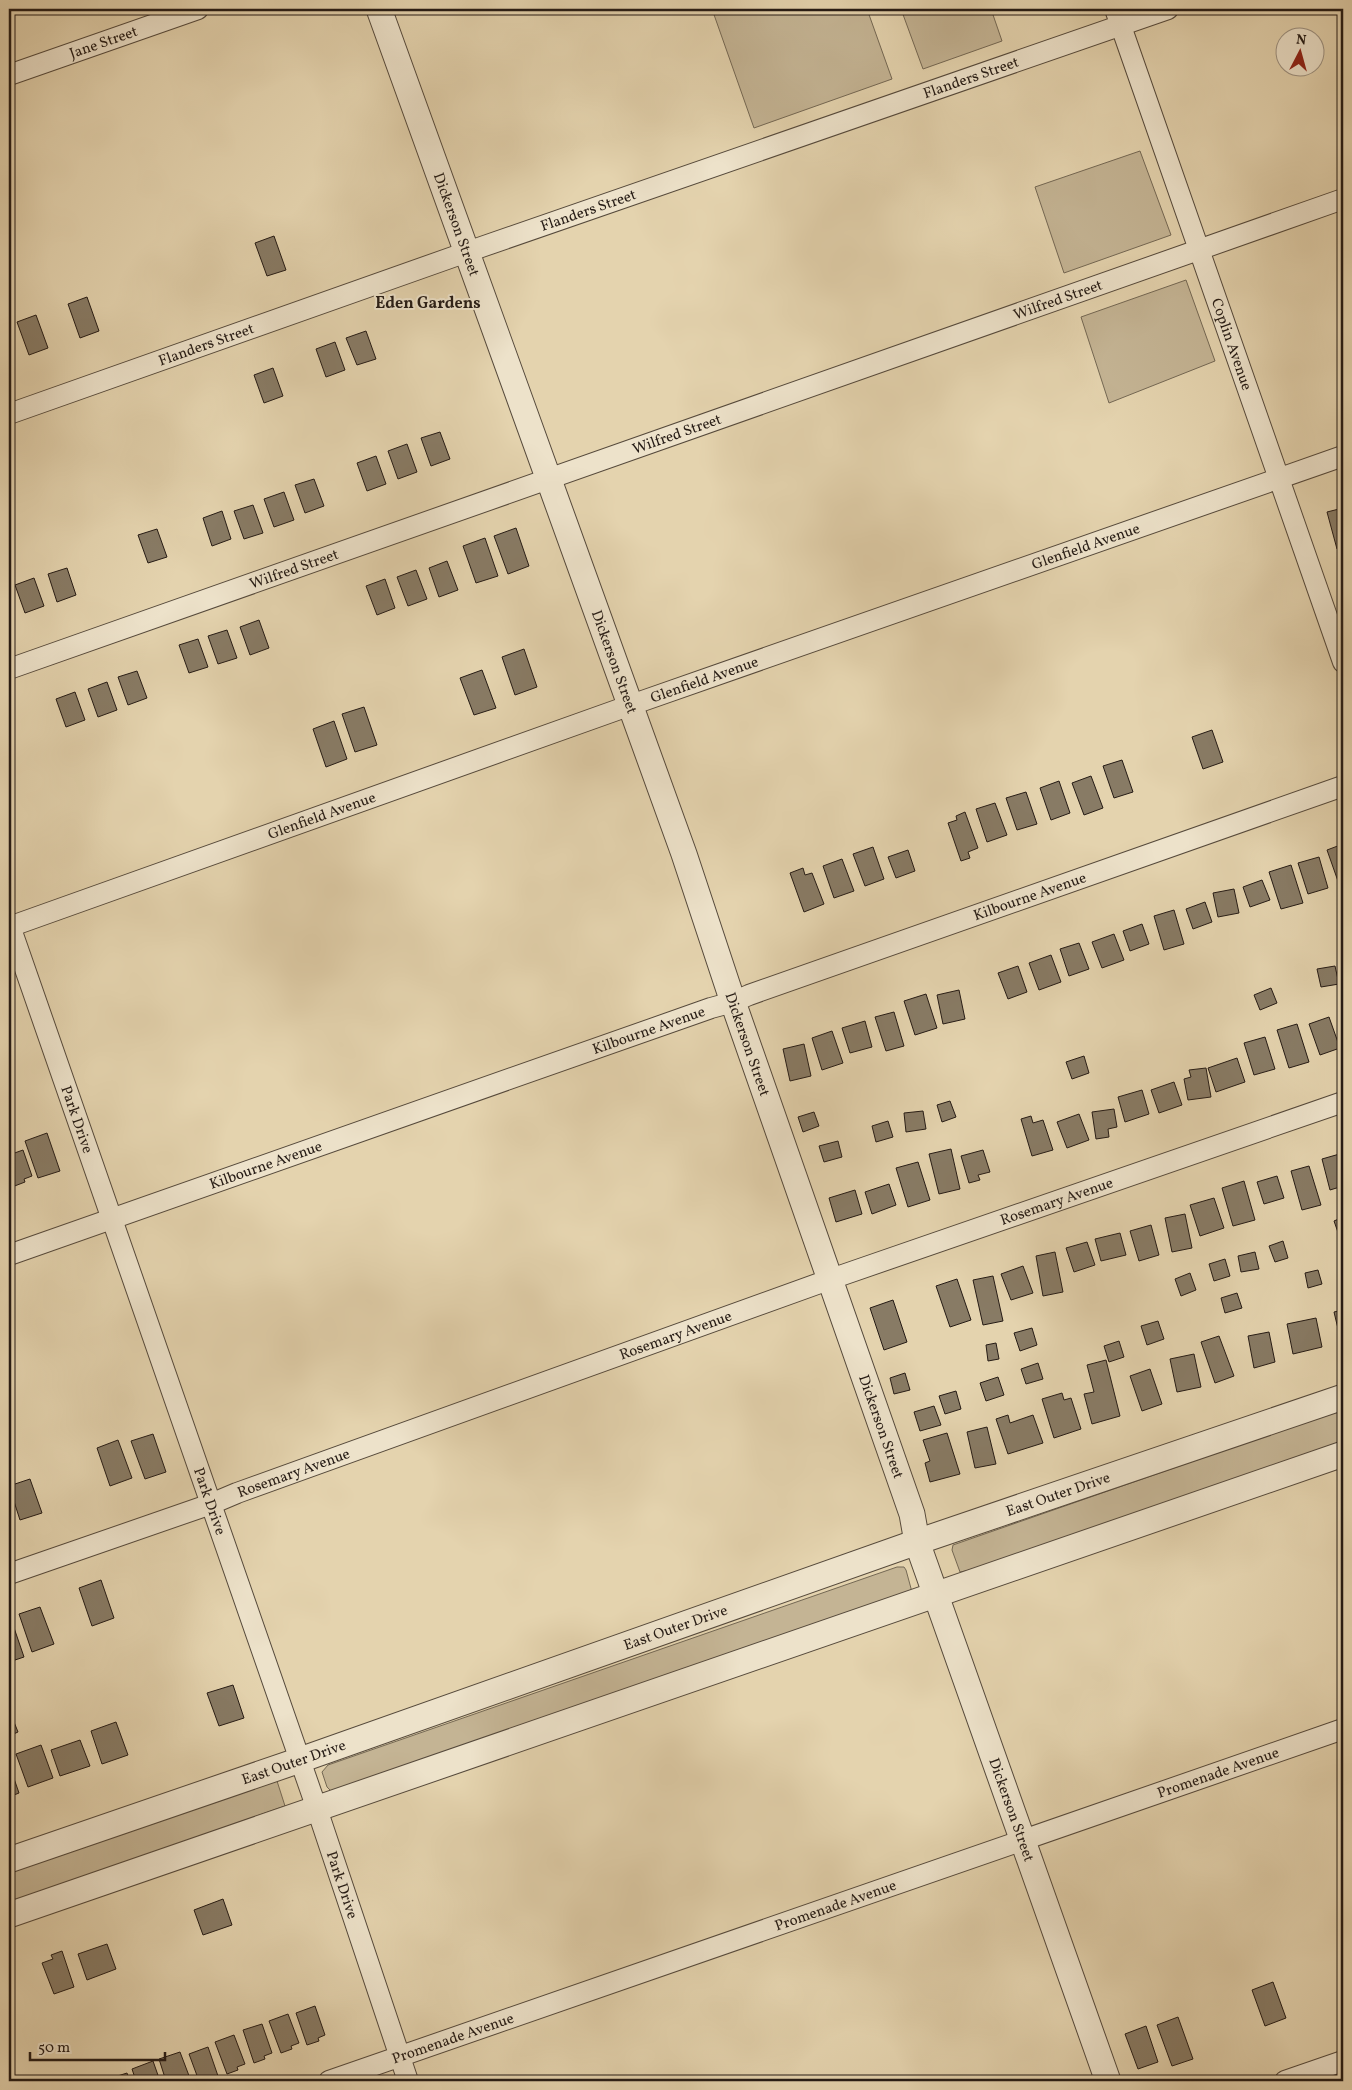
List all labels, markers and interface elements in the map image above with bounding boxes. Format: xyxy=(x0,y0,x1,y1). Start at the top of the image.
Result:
street label: Jane Street xyxy=(67,22,141,65)
north arrow xyxy=(1274,28,1324,78)
text: N xyxy=(1295,31,1307,51)
street label: Flanders Street xyxy=(921,52,1022,105)
street label: Dickerson Street xyxy=(427,170,484,280)
street label: Flanders Street xyxy=(538,185,639,238)
street label: Wilfred Street xyxy=(1011,276,1106,326)
district label: Eden Gardens xyxy=(375,293,481,315)
street label: Coplin Avenue xyxy=(1205,296,1256,394)
street label: Flanders Street xyxy=(156,319,257,372)
street label: Wilfred Street xyxy=(630,410,725,461)
street label: Glenfield Avenue xyxy=(1029,519,1143,576)
street label: Wilfred Street xyxy=(247,545,342,595)
street label: Dickerson Street xyxy=(585,607,642,717)
street label: Glenfield Avenue xyxy=(648,652,762,709)
street label: Glenfield Avenue xyxy=(265,788,379,846)
street label: Kilbourne Avenue xyxy=(971,868,1090,927)
street label: Dickerson Street xyxy=(719,990,774,1100)
street label: Kilbourne Avenue xyxy=(590,1002,708,1061)
street label: Park Drive xyxy=(54,1083,97,1157)
street label: Kilbourne Avenue xyxy=(207,1137,325,1196)
street label: Rosemary Avenue xyxy=(998,1173,1116,1232)
street label: Rosemary Avenue xyxy=(617,1307,735,1366)
street label: Dickerson Street xyxy=(852,1372,908,1482)
street label: Rosemary Avenue xyxy=(235,1444,353,1504)
street label: Park Drive xyxy=(187,1465,230,1538)
street label: East Outer Drive xyxy=(1004,1468,1113,1523)
street label: East Outer Drive xyxy=(621,1601,731,1657)
street label: East Outer Drive xyxy=(239,1736,349,1791)
street label: Promenade Avenue xyxy=(1155,1743,1282,1805)
street label: Dickerson Street xyxy=(982,1755,1039,1865)
street label: Park Drive xyxy=(320,1849,362,1922)
street label: Promenade Avenue xyxy=(772,1876,900,1937)
street label: Promenade Avenue xyxy=(390,2009,517,2070)
scale bar xyxy=(30,2030,165,2062)
text: 50 m xyxy=(38,2038,70,2059)

